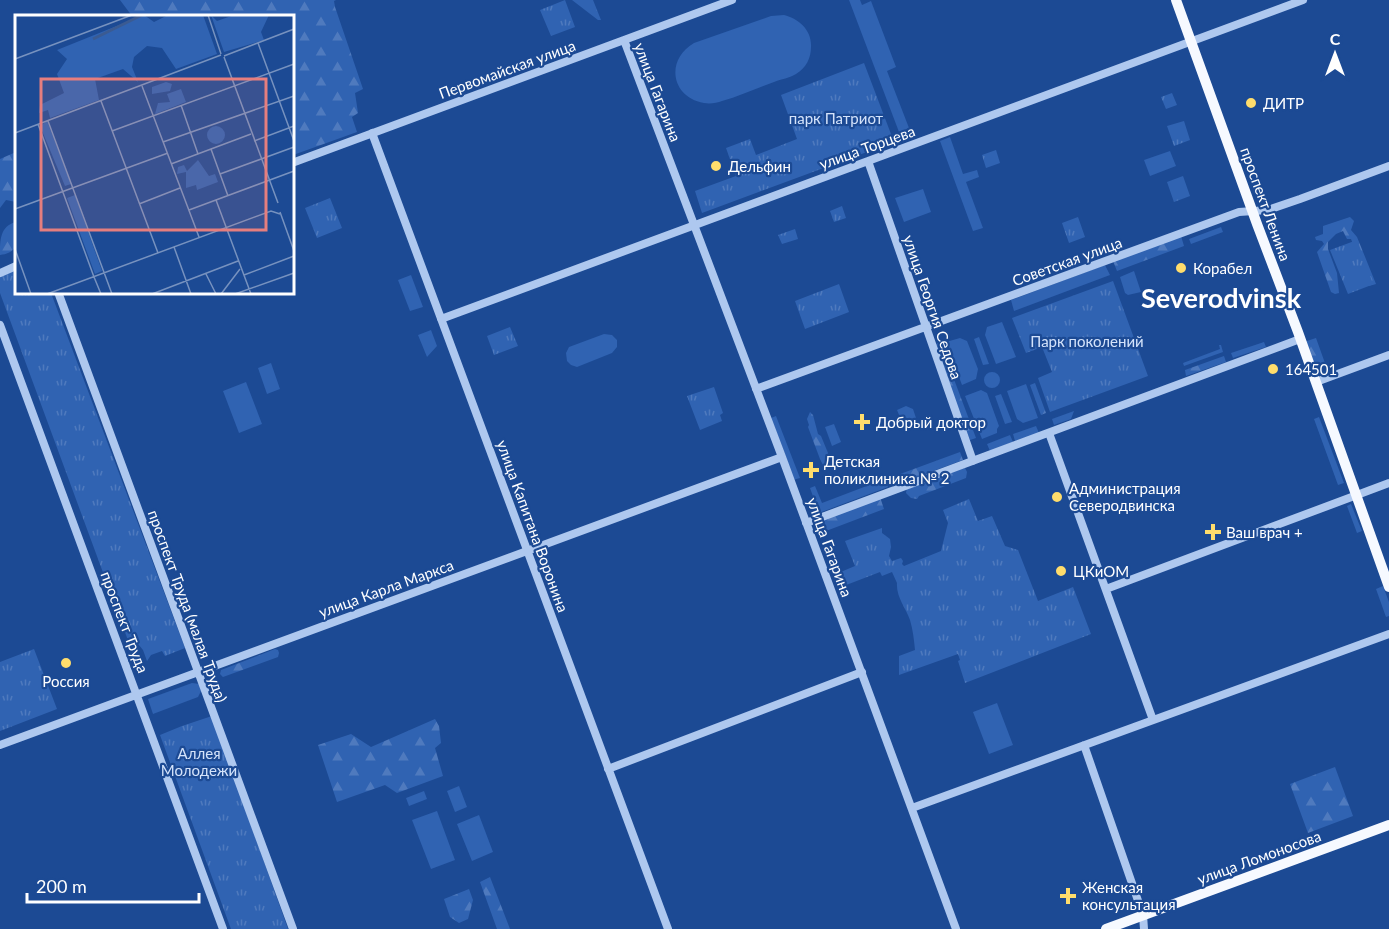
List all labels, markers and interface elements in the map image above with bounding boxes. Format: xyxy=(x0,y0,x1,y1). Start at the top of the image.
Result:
inset map xyxy=(15,15,294,294)
north arrow xyxy=(1305,24,1365,84)
text: С xyxy=(1330,29,1341,48)
street label: Первомайская улица xyxy=(436,36,578,102)
street label: улица Гагарина xyxy=(631,40,685,144)
place label: ДИТР xyxy=(1263,94,1304,112)
marker: ДИТР xyxy=(1244,96,1258,110)
park label: парк Патриот xyxy=(789,109,884,127)
street label: улица Торцева xyxy=(817,121,917,173)
street label: проспект Ленина xyxy=(1237,145,1295,263)
place label: Дельфин xyxy=(728,157,791,175)
marker: Дельфин xyxy=(709,159,723,173)
street label: улица Георгия Седова xyxy=(900,232,966,382)
street label: Советская улица xyxy=(1010,233,1124,289)
place label: Корабел xyxy=(1193,259,1252,277)
marker: Корабел xyxy=(1174,261,1188,275)
district label: Severodvinsk xyxy=(1141,281,1302,314)
park label: Парк поколений xyxy=(1030,332,1144,350)
place label: 164501 xyxy=(1285,360,1337,378)
marker: 164501 xyxy=(1266,362,1280,376)
marker: Добрый доктор xyxy=(853,413,871,431)
place label: Добрый доктор xyxy=(876,413,986,431)
street label: улица Капитана Воронина xyxy=(493,437,573,615)
place label: Детская поликлиника № 2 xyxy=(824,452,949,487)
marker: Детская поликлиника № 2 xyxy=(802,461,820,479)
place label: Администрация Северодвинска xyxy=(1069,479,1181,514)
marker: Администрация Северодвинска xyxy=(1050,490,1064,504)
street label: улица Гагарина xyxy=(804,495,856,599)
street label: проспект Труда (малая Труда) xyxy=(145,507,231,705)
marker: Ваш врач + xyxy=(1204,523,1222,541)
place label: Ваш врач + xyxy=(1226,523,1303,541)
street label: улица Карла Маркса xyxy=(316,555,456,621)
place label: ЦКиОМ xyxy=(1073,562,1129,580)
marker: ЦКиОМ xyxy=(1054,564,1068,578)
street label: проспект Труда xyxy=(97,569,153,675)
marker: Россия xyxy=(59,656,73,670)
place label: Россия xyxy=(42,672,90,690)
park label: Аллея Молодежи xyxy=(161,744,237,779)
street label: улица Ломоносова xyxy=(1195,826,1323,888)
scale bar xyxy=(27,866,200,904)
text: 200 m xyxy=(36,875,87,897)
place label: Женская консультация xyxy=(1082,878,1176,913)
marker: Женская консультация xyxy=(1059,887,1077,905)

